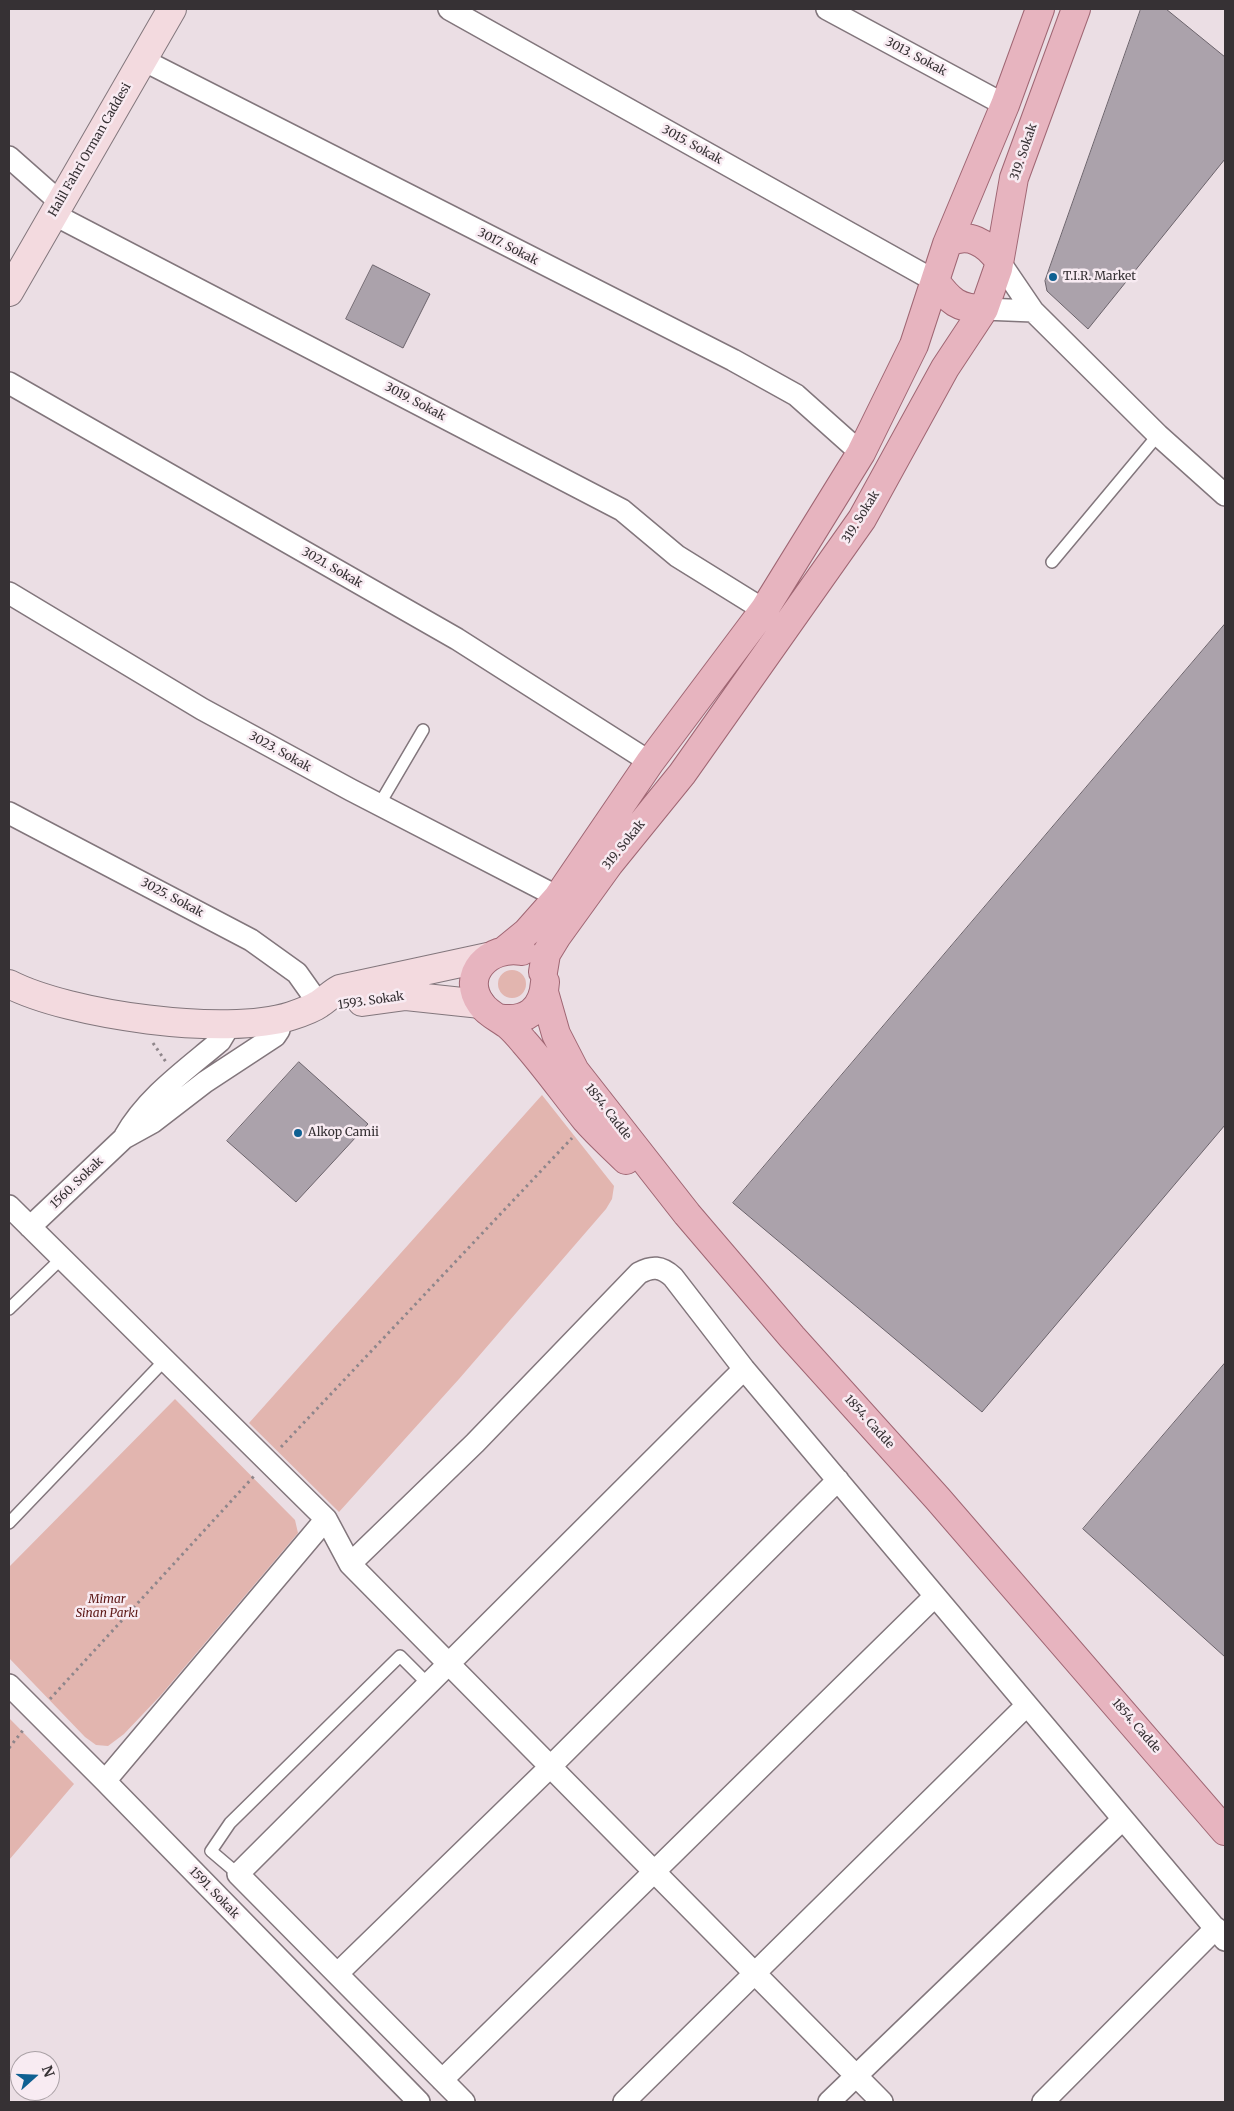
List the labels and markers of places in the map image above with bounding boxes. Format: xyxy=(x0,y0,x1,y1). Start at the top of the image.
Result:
place label: T.I.R. Market xyxy=(1063,270,1136,284)
marker: T.I.R. Market xyxy=(1047,271,1059,283)
place label: Alkop Camii xyxy=(308,1126,379,1140)
marker: Alkop Camii xyxy=(292,1127,304,1139)

